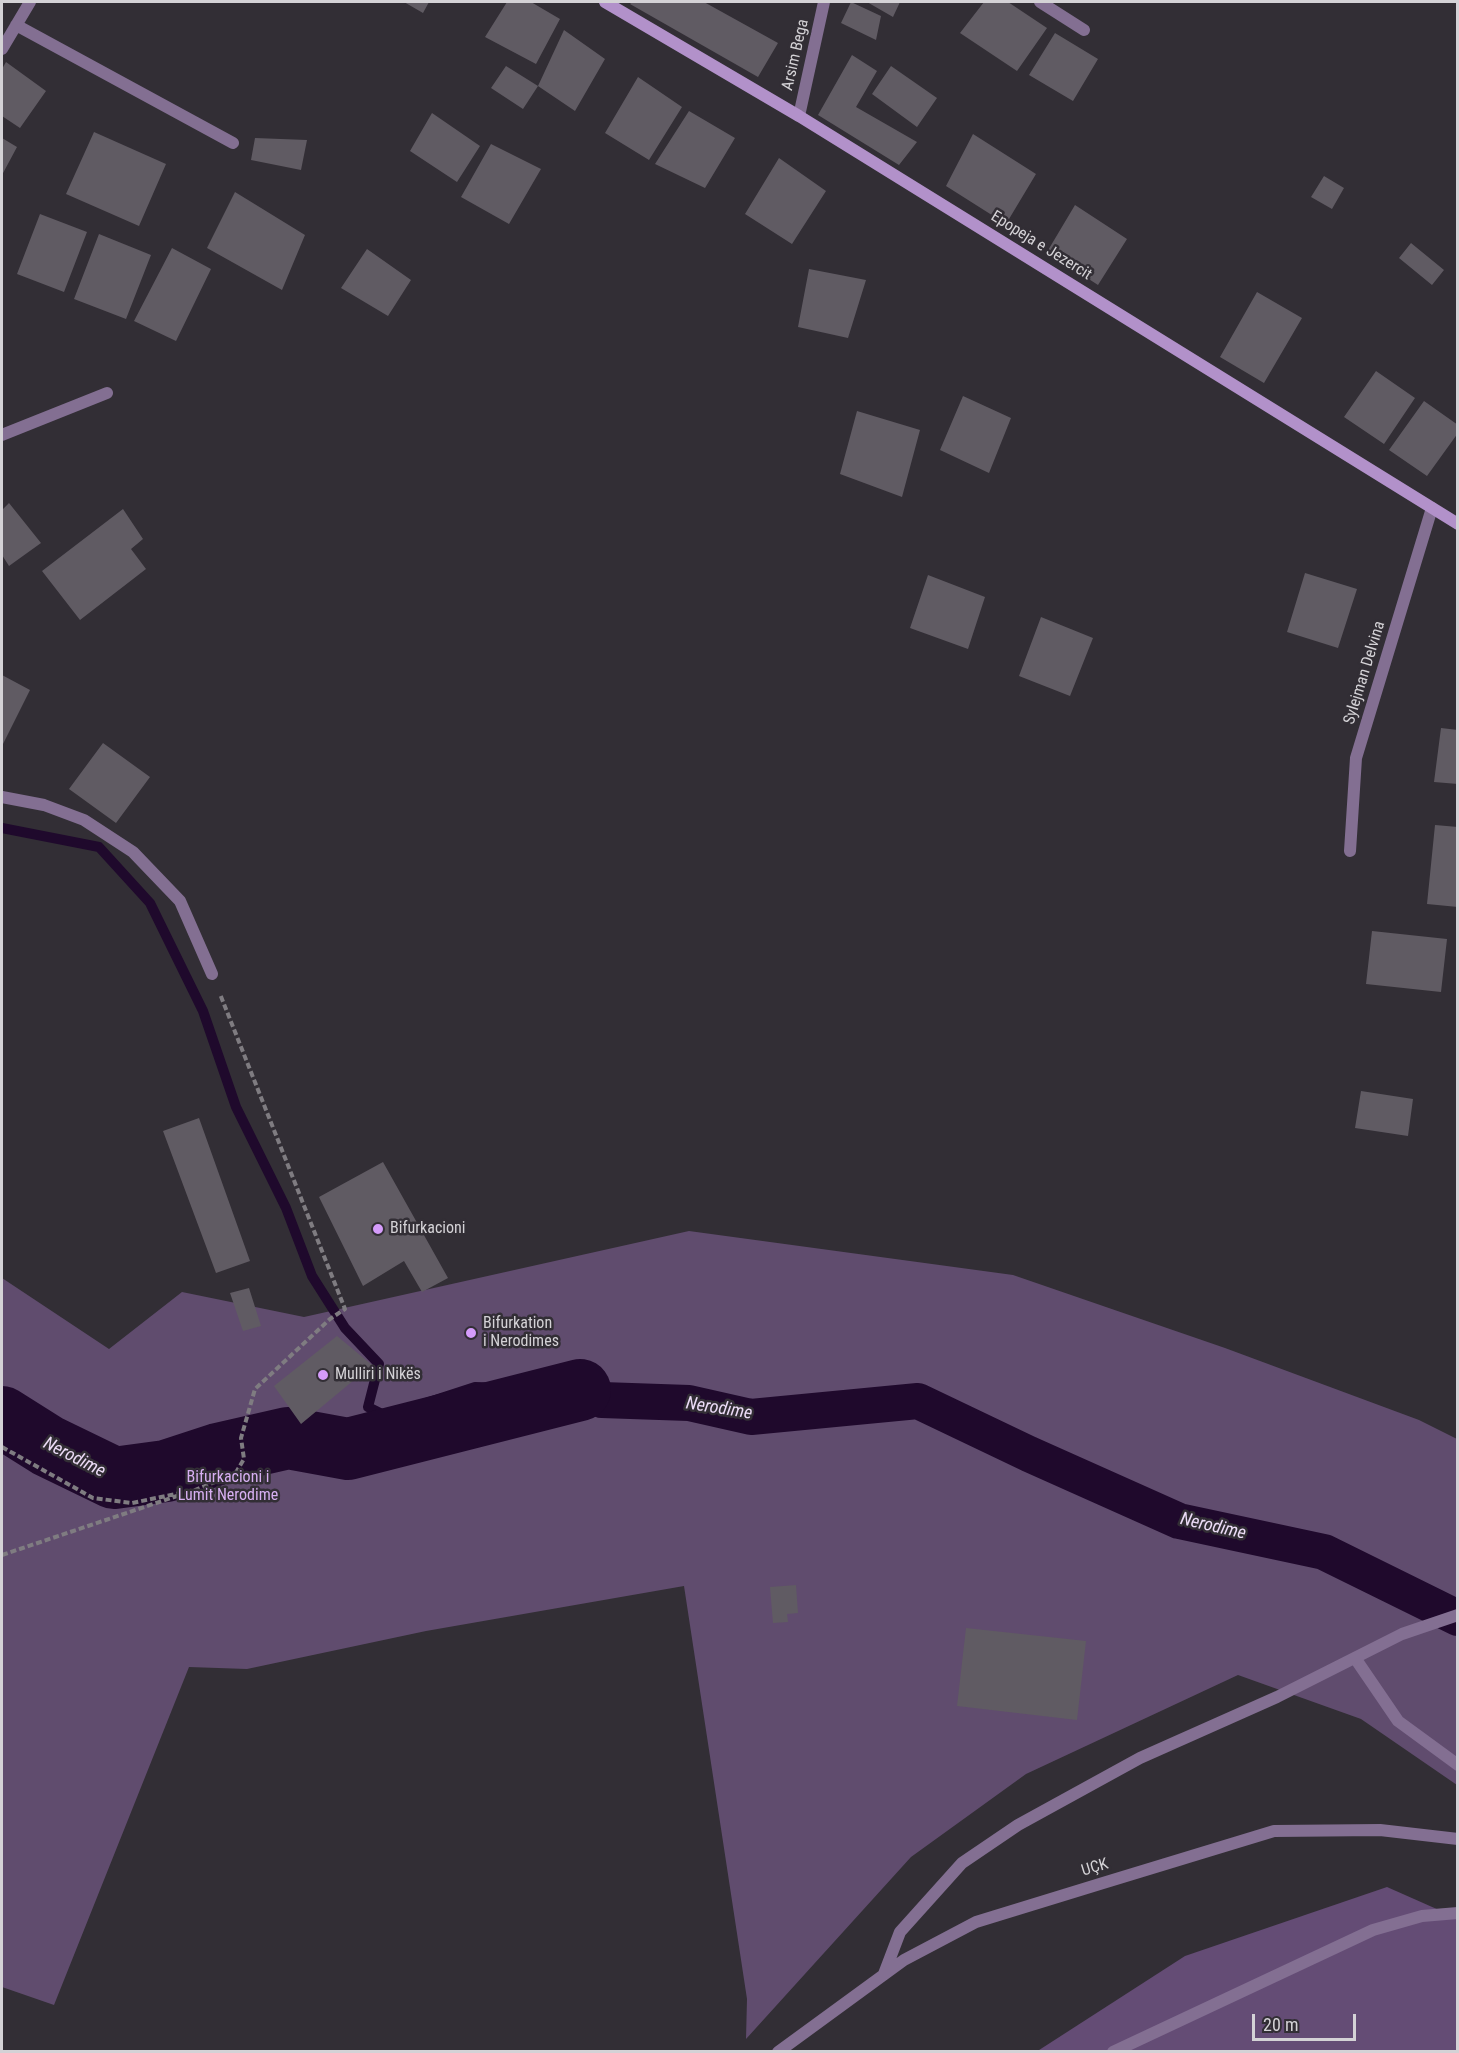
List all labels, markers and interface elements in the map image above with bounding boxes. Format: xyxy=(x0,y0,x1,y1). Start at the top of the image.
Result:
street label: Arsim Bega xyxy=(778,17,814,93)
street label: Epopeja e Jezercit xyxy=(987,207,1095,285)
street label: Sylejman Delvina xyxy=(1340,619,1390,727)
place label: Bifurkacioni xyxy=(390,1219,465,1239)
marker: Bifurkacioni xyxy=(371,1222,385,1236)
place label: Bifurkation i Nerodimes xyxy=(483,1314,559,1352)
marker: Bifurkation i Nerodimes xyxy=(464,1326,478,1340)
place label: Mulliri i Nikës xyxy=(335,1365,421,1385)
marker: Mulliri i Nikës xyxy=(316,1368,330,1382)
water label: Nerodime xyxy=(684,1393,754,1425)
water label: Nerodime xyxy=(39,1433,109,1483)
park label: Bifurkacioni i Lumit Nerodime xyxy=(178,1468,278,1506)
water label: Nerodime xyxy=(1178,1509,1248,1545)
street label: UÇK xyxy=(1079,1855,1111,1881)
scale bar xyxy=(1255,2002,1358,2040)
text: 20 m xyxy=(1263,2014,1298,2035)

